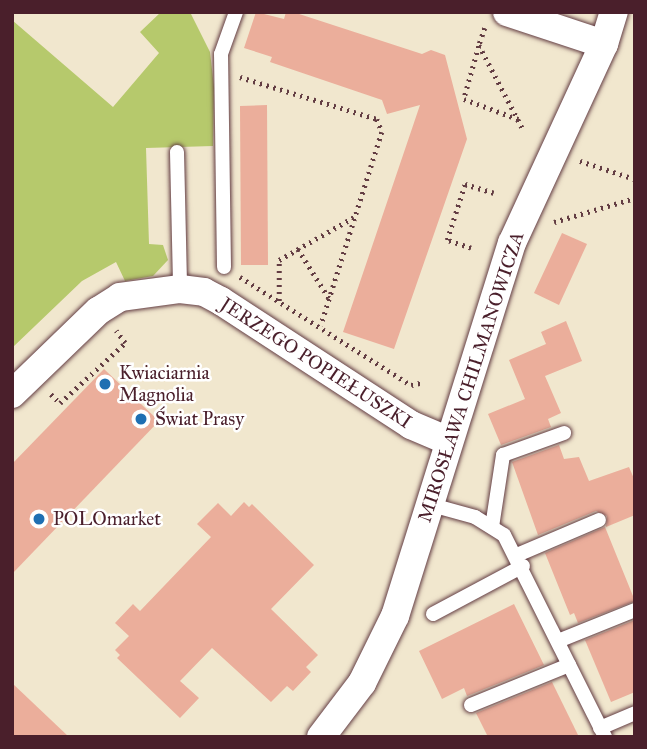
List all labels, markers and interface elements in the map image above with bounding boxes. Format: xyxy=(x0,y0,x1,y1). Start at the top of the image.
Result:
street label: MIROSŁAWA CHILMANOWICZA xyxy=(413,229,529,525)
street label: JERZEGO POPIEŁUSZKI xyxy=(216,293,416,433)
place label: Kwiaciarnia Magnolia xyxy=(119,362,209,406)
marker: Kwiaciarnia Magnolia xyxy=(97,376,113,392)
place label: Świat Prasy xyxy=(155,408,244,430)
marker: Świat Prasy xyxy=(133,411,149,427)
place label: POLOmarket xyxy=(53,508,161,530)
marker: POLOmarket xyxy=(31,511,47,527)

